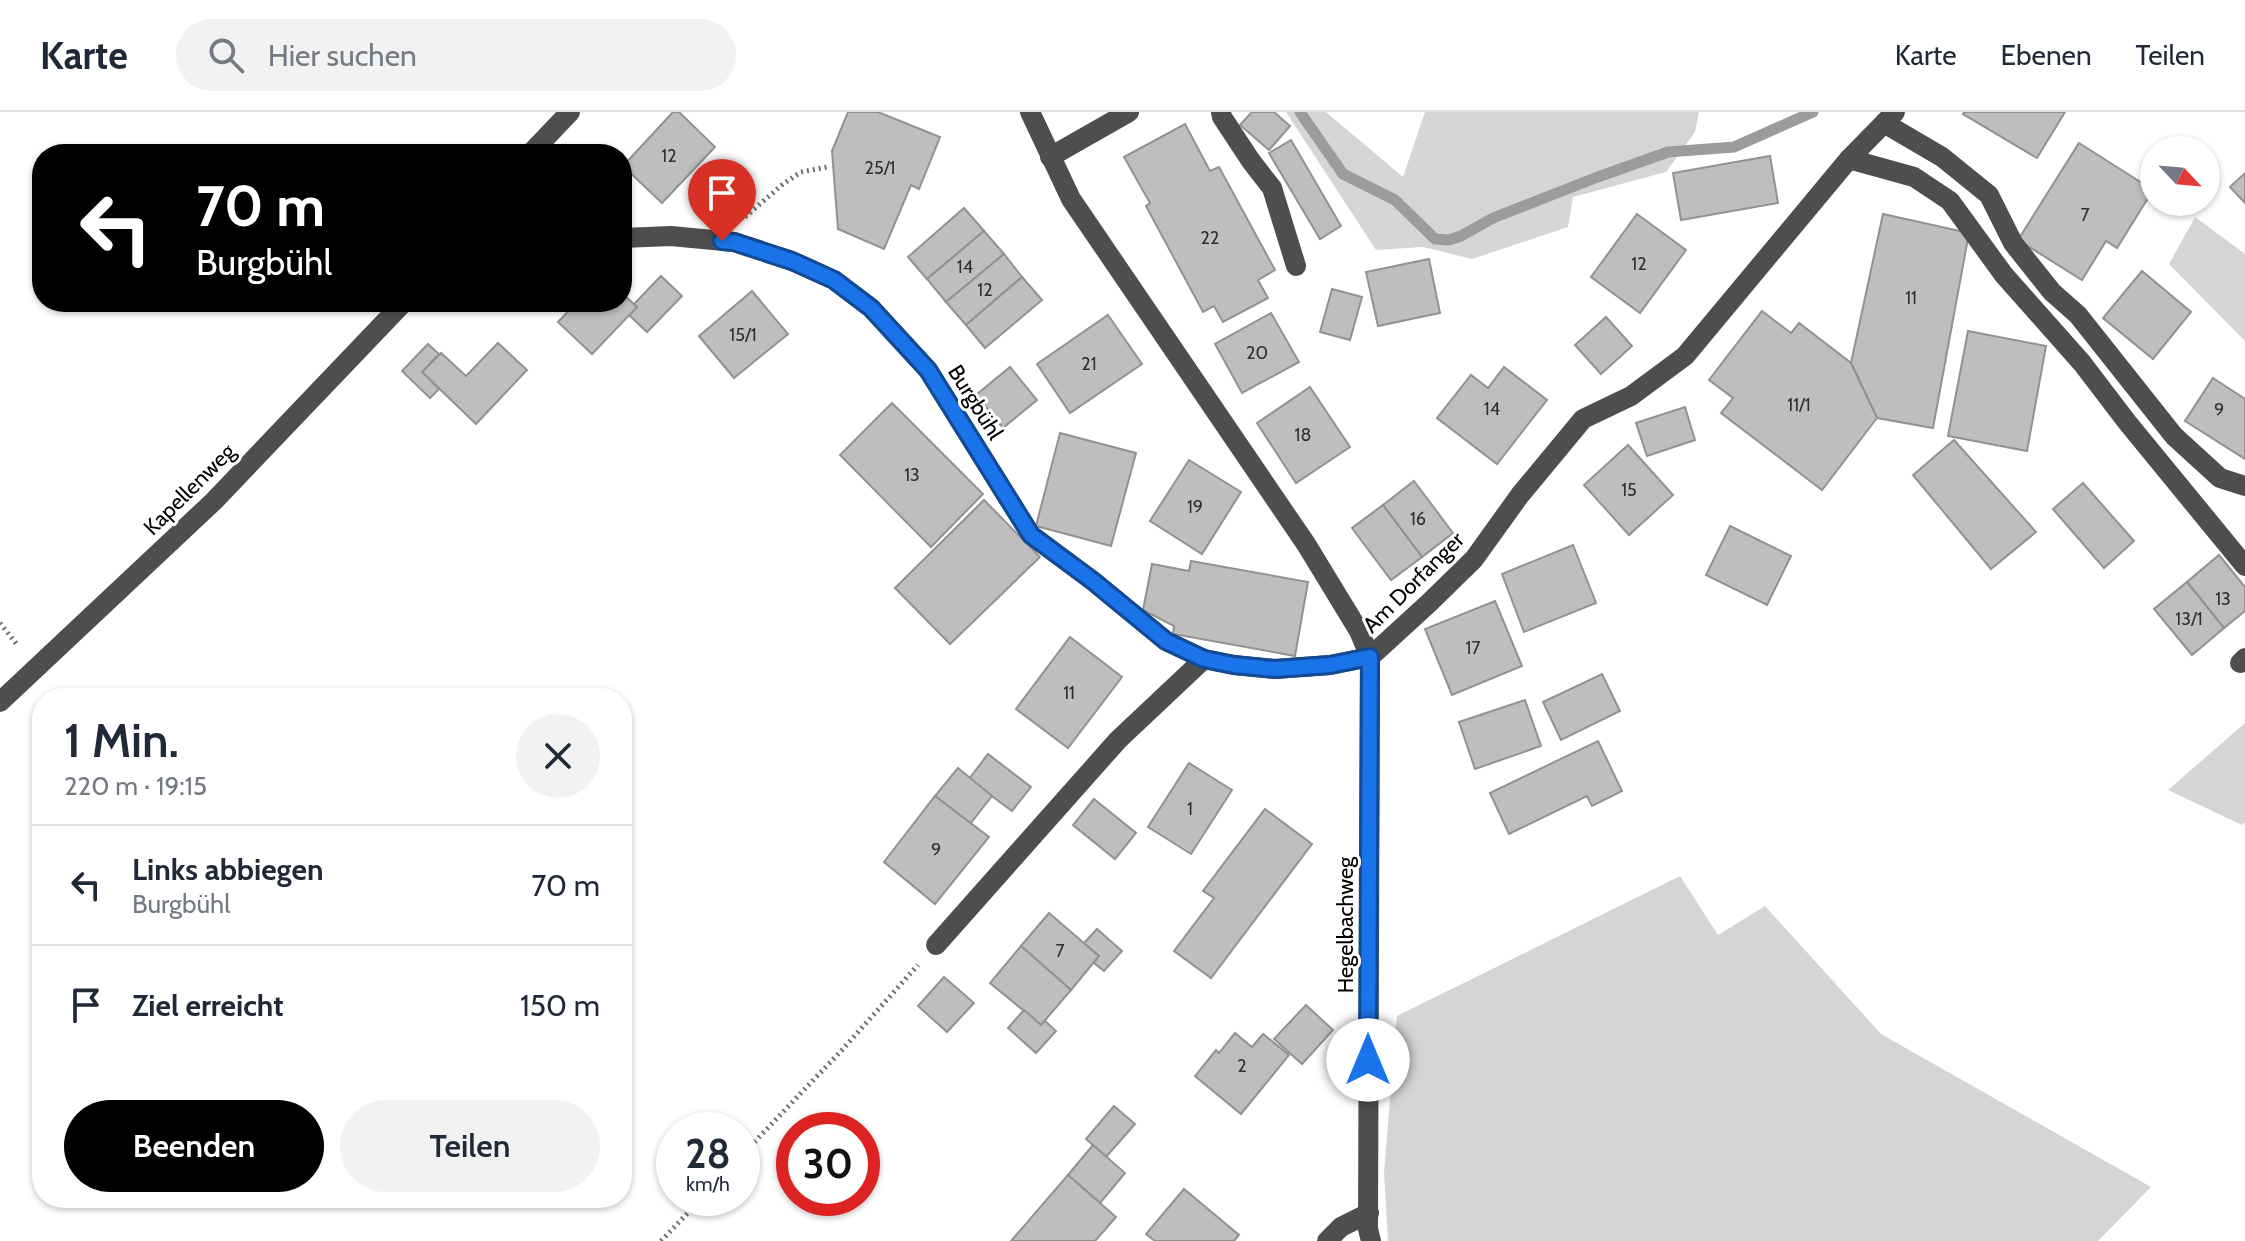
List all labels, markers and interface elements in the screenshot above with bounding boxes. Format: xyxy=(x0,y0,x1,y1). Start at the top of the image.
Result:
search box xyxy=(176,19,736,91)
text: Karte xyxy=(40,32,128,79)
icon: search xyxy=(204,33,248,77)
text: Hier suchen xyxy=(268,37,417,74)
text: Karte xyxy=(1895,38,1957,72)
text: Ebenen xyxy=(2001,38,2092,72)
text: Teilen xyxy=(2136,38,2205,72)
north arrow xyxy=(2140,136,2220,216)
map controls xyxy=(2140,136,2220,216)
house number: 12 xyxy=(661,145,677,167)
house number: 25/1 xyxy=(865,157,895,179)
pin xyxy=(688,159,756,241)
icon: arrive xyxy=(700,171,744,215)
text: 70 m xyxy=(196,172,325,240)
icon: left xyxy=(64,176,168,280)
house number: 7 xyxy=(2080,204,2090,226)
house number: 22 xyxy=(1201,227,1219,249)
text: Burgbühl xyxy=(196,240,332,284)
house number: 12 xyxy=(1631,253,1647,275)
house number: 14 xyxy=(957,256,973,278)
house number: 12 xyxy=(977,279,993,301)
house number: 11 xyxy=(1905,287,1917,309)
house number: 15/1 xyxy=(729,324,757,346)
house number: 20 xyxy=(1246,342,1268,364)
house number: 21 xyxy=(1081,353,1097,375)
street label: Burgbühl xyxy=(942,360,1009,445)
house number: 11/1 xyxy=(1787,394,1811,416)
house number: 14 xyxy=(1484,398,1500,420)
house number: 9 xyxy=(2214,399,2224,421)
house number: 18 xyxy=(1295,424,1311,446)
street label: Kapellenweg xyxy=(138,437,241,541)
house number: 13 xyxy=(904,464,920,486)
house number: 15 xyxy=(1621,479,1637,501)
house number: 19 xyxy=(1187,496,1203,518)
house number: 16 xyxy=(1410,508,1426,530)
street label: Am Dorfanger xyxy=(1357,526,1470,639)
house number: 13 xyxy=(2215,588,2231,610)
house number: 13/1 xyxy=(2175,608,2203,630)
house number: 17 xyxy=(1466,637,1480,659)
house number: 11 xyxy=(1063,682,1075,704)
text: 1 Min. xyxy=(64,711,179,769)
button: close xyxy=(516,714,600,798)
text: 220 m · 19:15 xyxy=(64,770,207,802)
house number: 1 xyxy=(1187,798,1193,820)
house number: 9 xyxy=(931,839,941,861)
text: Links abbiegen xyxy=(132,851,324,888)
street label: Hegelbachweg xyxy=(1332,856,1359,993)
icon: left xyxy=(64,863,108,907)
text: 70 m xyxy=(531,867,600,904)
text: Burgbühl xyxy=(132,888,230,920)
house number: 7 xyxy=(1055,940,1065,962)
icon: arrive xyxy=(64,983,108,1027)
text: Ziel erreicht xyxy=(132,987,283,1024)
text: 150 m xyxy=(520,987,600,1024)
position arrow xyxy=(1326,1018,1410,1102)
house number: 2 xyxy=(1237,1055,1247,1077)
button: Beenden xyxy=(64,1100,324,1192)
button: Teilen xyxy=(340,1100,600,1192)
speed limit sign: 30 xyxy=(776,1112,880,1216)
text: 28 xyxy=(685,1129,731,1178)
text: km/h xyxy=(686,1172,730,1196)

